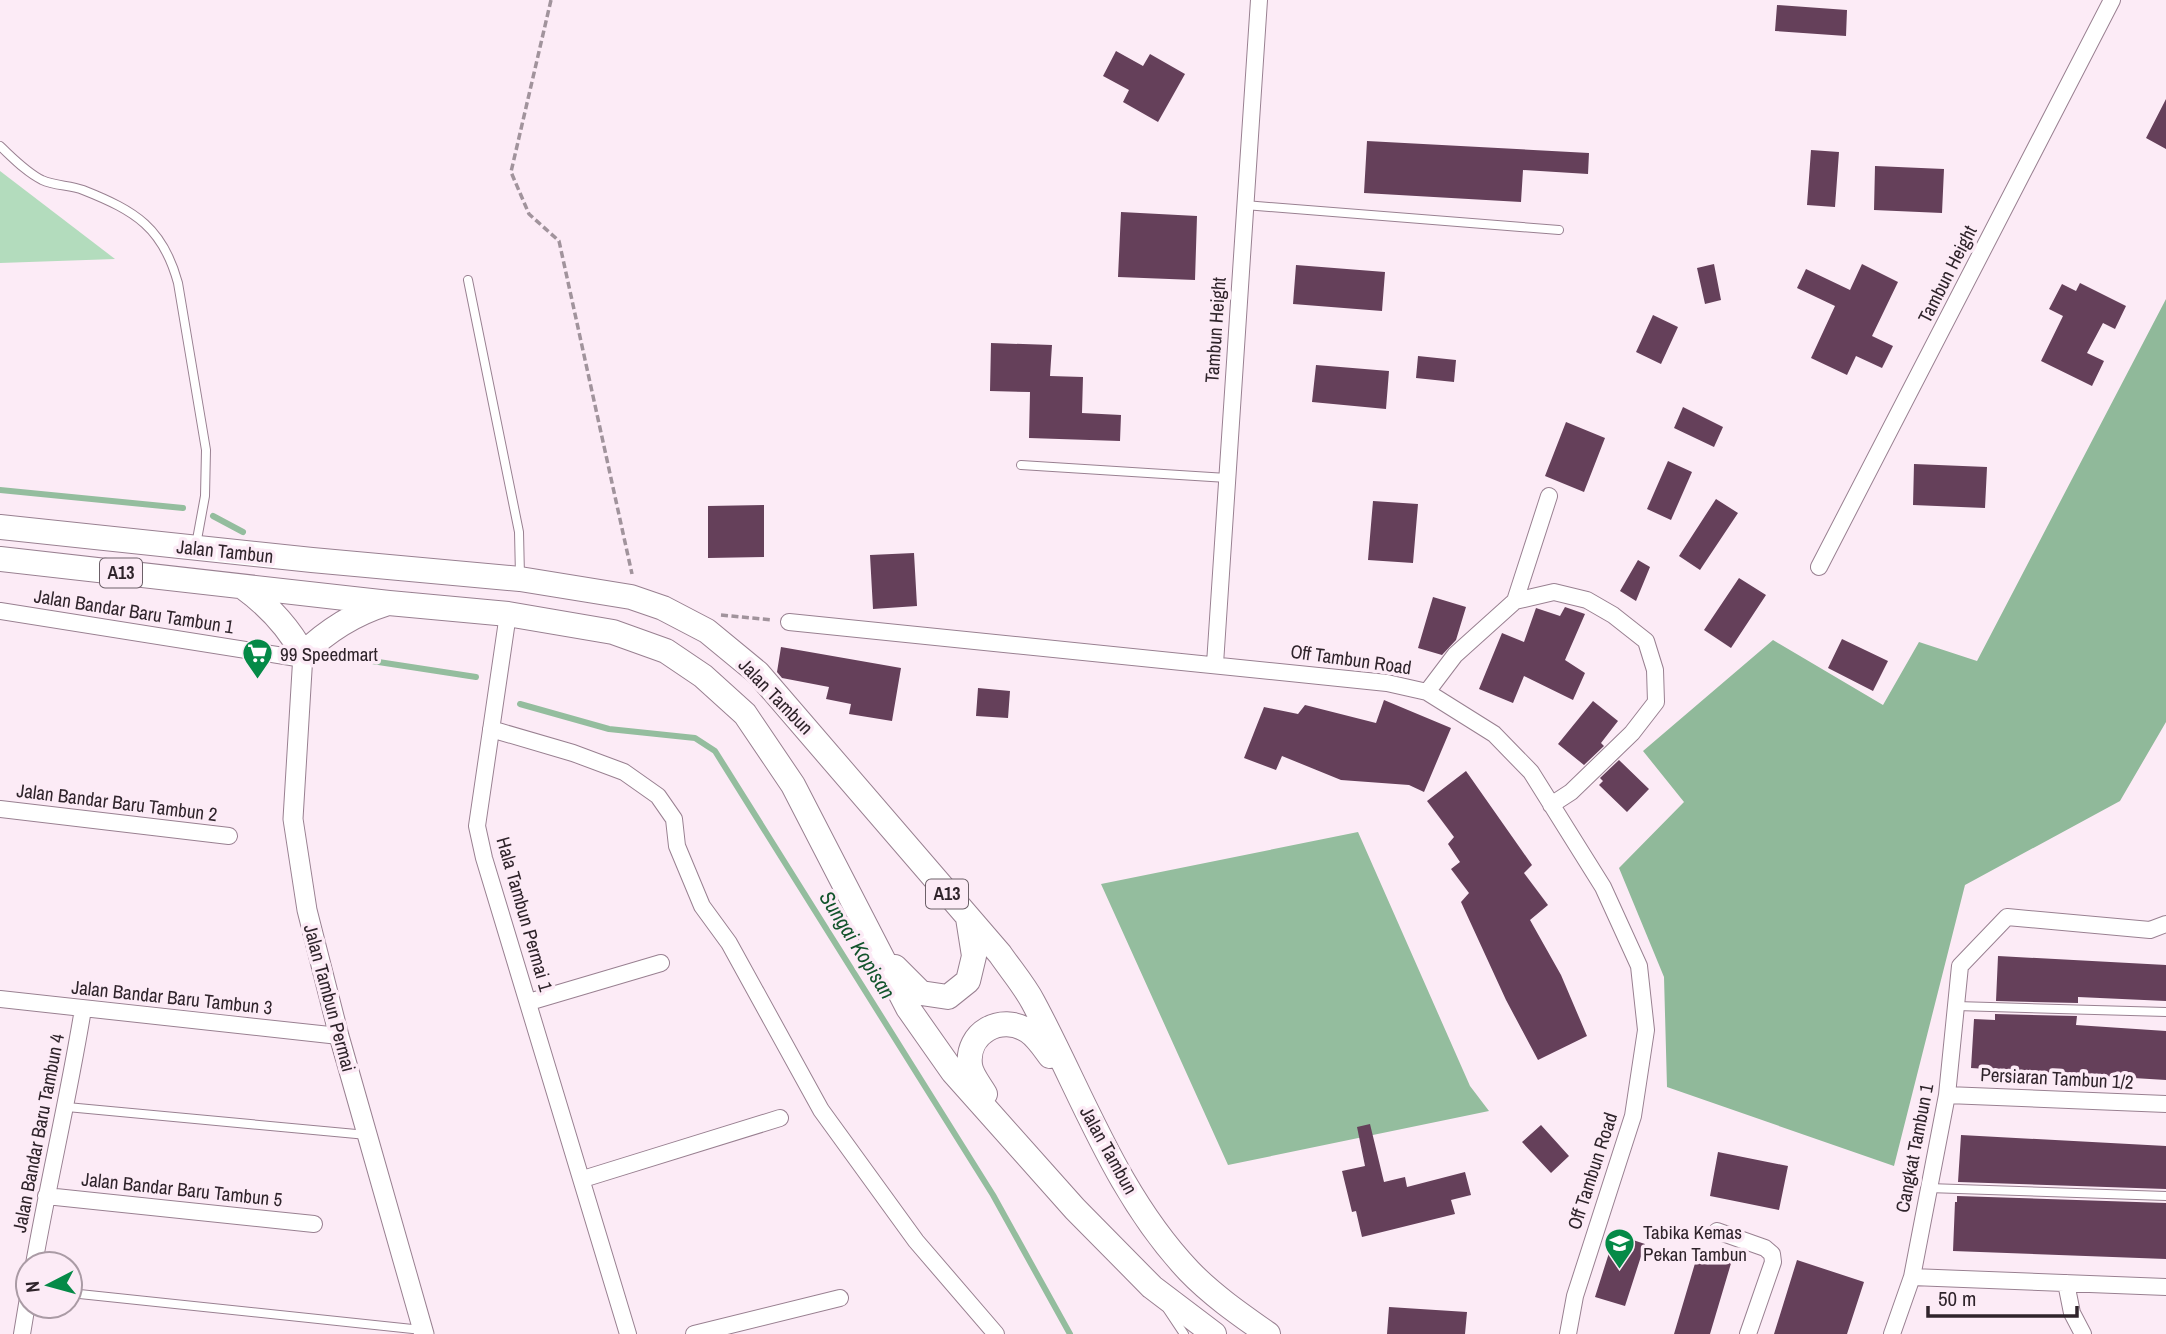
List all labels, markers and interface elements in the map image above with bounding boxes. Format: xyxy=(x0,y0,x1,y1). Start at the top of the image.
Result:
street label: Tambun Height xyxy=(1911,220,1983,327)
street label: Tambun Height xyxy=(1198,276,1232,384)
street label: Jalan Tambun xyxy=(175,533,275,569)
road number: A13 xyxy=(100,558,142,588)
street label: Jalan Bandar Baru Tambun 1 xyxy=(32,582,236,640)
supermarket icon: 99 Speedmart xyxy=(240,637,274,681)
street label: Off Tambun Road xyxy=(1289,638,1413,680)
place label: 99 Speedmart xyxy=(280,641,379,667)
street label: Jalan Tambun xyxy=(733,652,819,740)
street label: Jalan Bandar Baru Tambun 2 xyxy=(15,777,219,827)
street label: Hala Tambun Permai 1 xyxy=(491,834,560,995)
road number: A13 xyxy=(926,880,968,908)
water label: Sungai Kopisan xyxy=(813,885,902,1004)
street label: Jalan Tambun Permai xyxy=(298,921,362,1075)
street label: Jalan Bandar Baru Tambun 3 xyxy=(70,974,274,1020)
street label: Jalan Bandar Baru Tambun 4 xyxy=(6,1031,70,1235)
street label: Persiaran Tambun 1/2 xyxy=(1980,1061,2134,1095)
street label: Cangkat Tambun 1 xyxy=(1889,1081,1939,1215)
street label: Jalan Tambun xyxy=(1074,1101,1144,1199)
street label: Off Tambun Road xyxy=(1561,1109,1623,1233)
street label: Jalan Bandar Baru Tambun 5 xyxy=(80,1166,284,1213)
place label: Tabika Kemas Pekan Tambun xyxy=(1643,1219,1747,1267)
school or university icon: Tabika Kemas Pekan Tambun xyxy=(1603,1226,1637,1270)
north arrow xyxy=(14,1250,84,1320)
scale bar xyxy=(1928,1274,2077,1318)
text: N xyxy=(19,1280,46,1294)
text: 50 m xyxy=(1938,1284,1976,1313)

